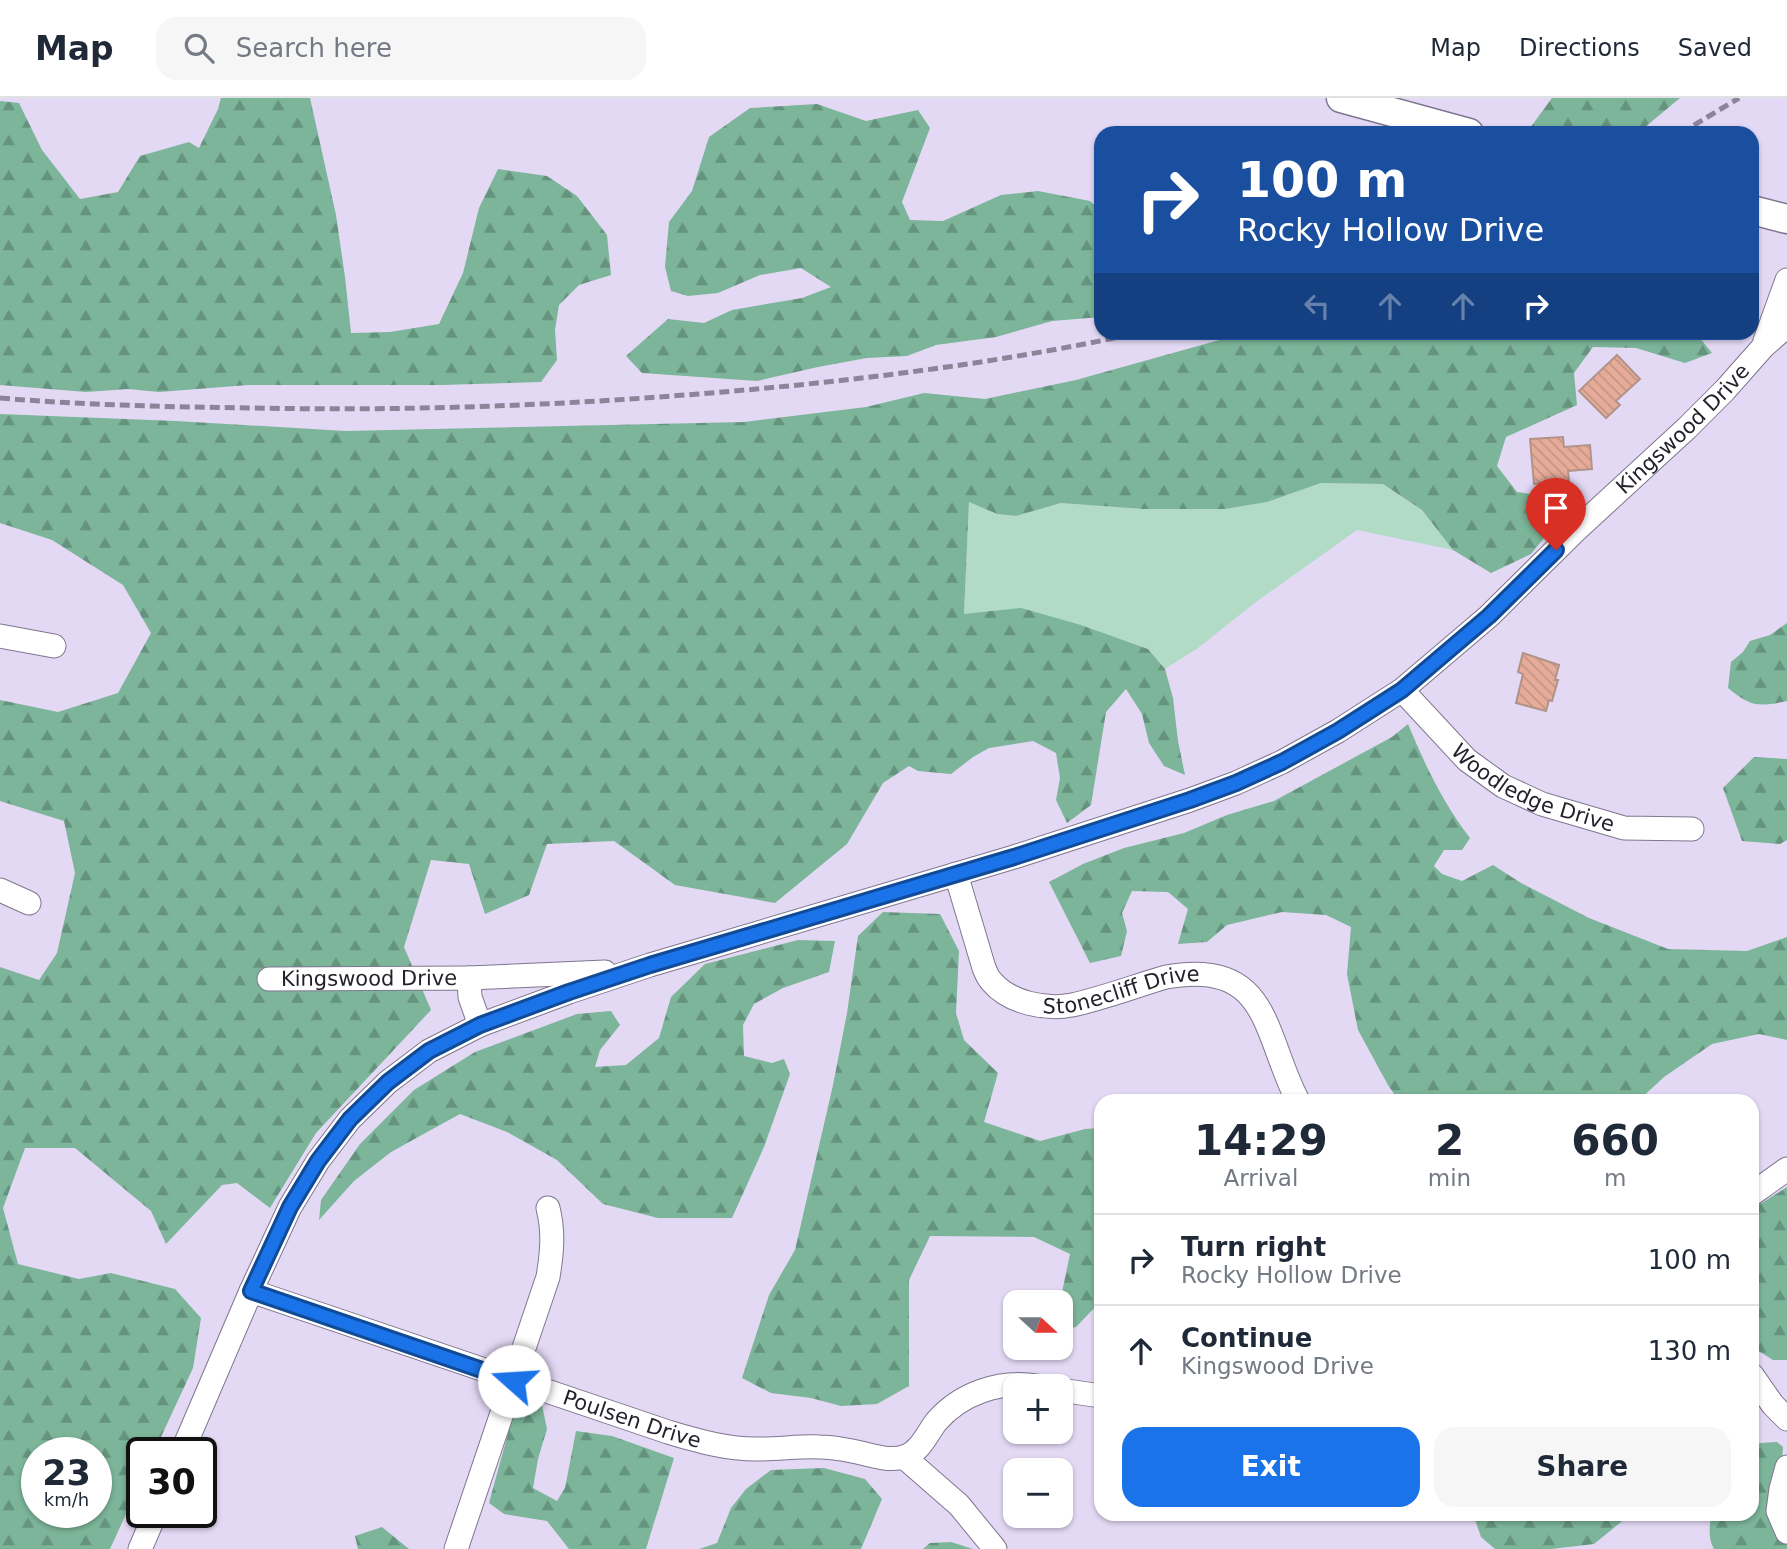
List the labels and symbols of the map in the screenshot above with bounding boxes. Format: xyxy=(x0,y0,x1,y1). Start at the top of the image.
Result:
street label: Kingswood Drive xyxy=(1611,359,1754,499)
pin xyxy=(1526,478,1586,550)
street label: Woodledge Drive xyxy=(1446,739,1617,837)
street label: Stonecliff Drive xyxy=(1042,962,1200,1019)
street label: Kingswood Drive xyxy=(281,966,457,991)
north arrow xyxy=(1003,1290,1073,1360)
position arrow xyxy=(477,1344,551,1418)
street label: Poulsen Drive xyxy=(560,1385,704,1453)
speed limit sign: 30 xyxy=(126,1437,217,1528)

